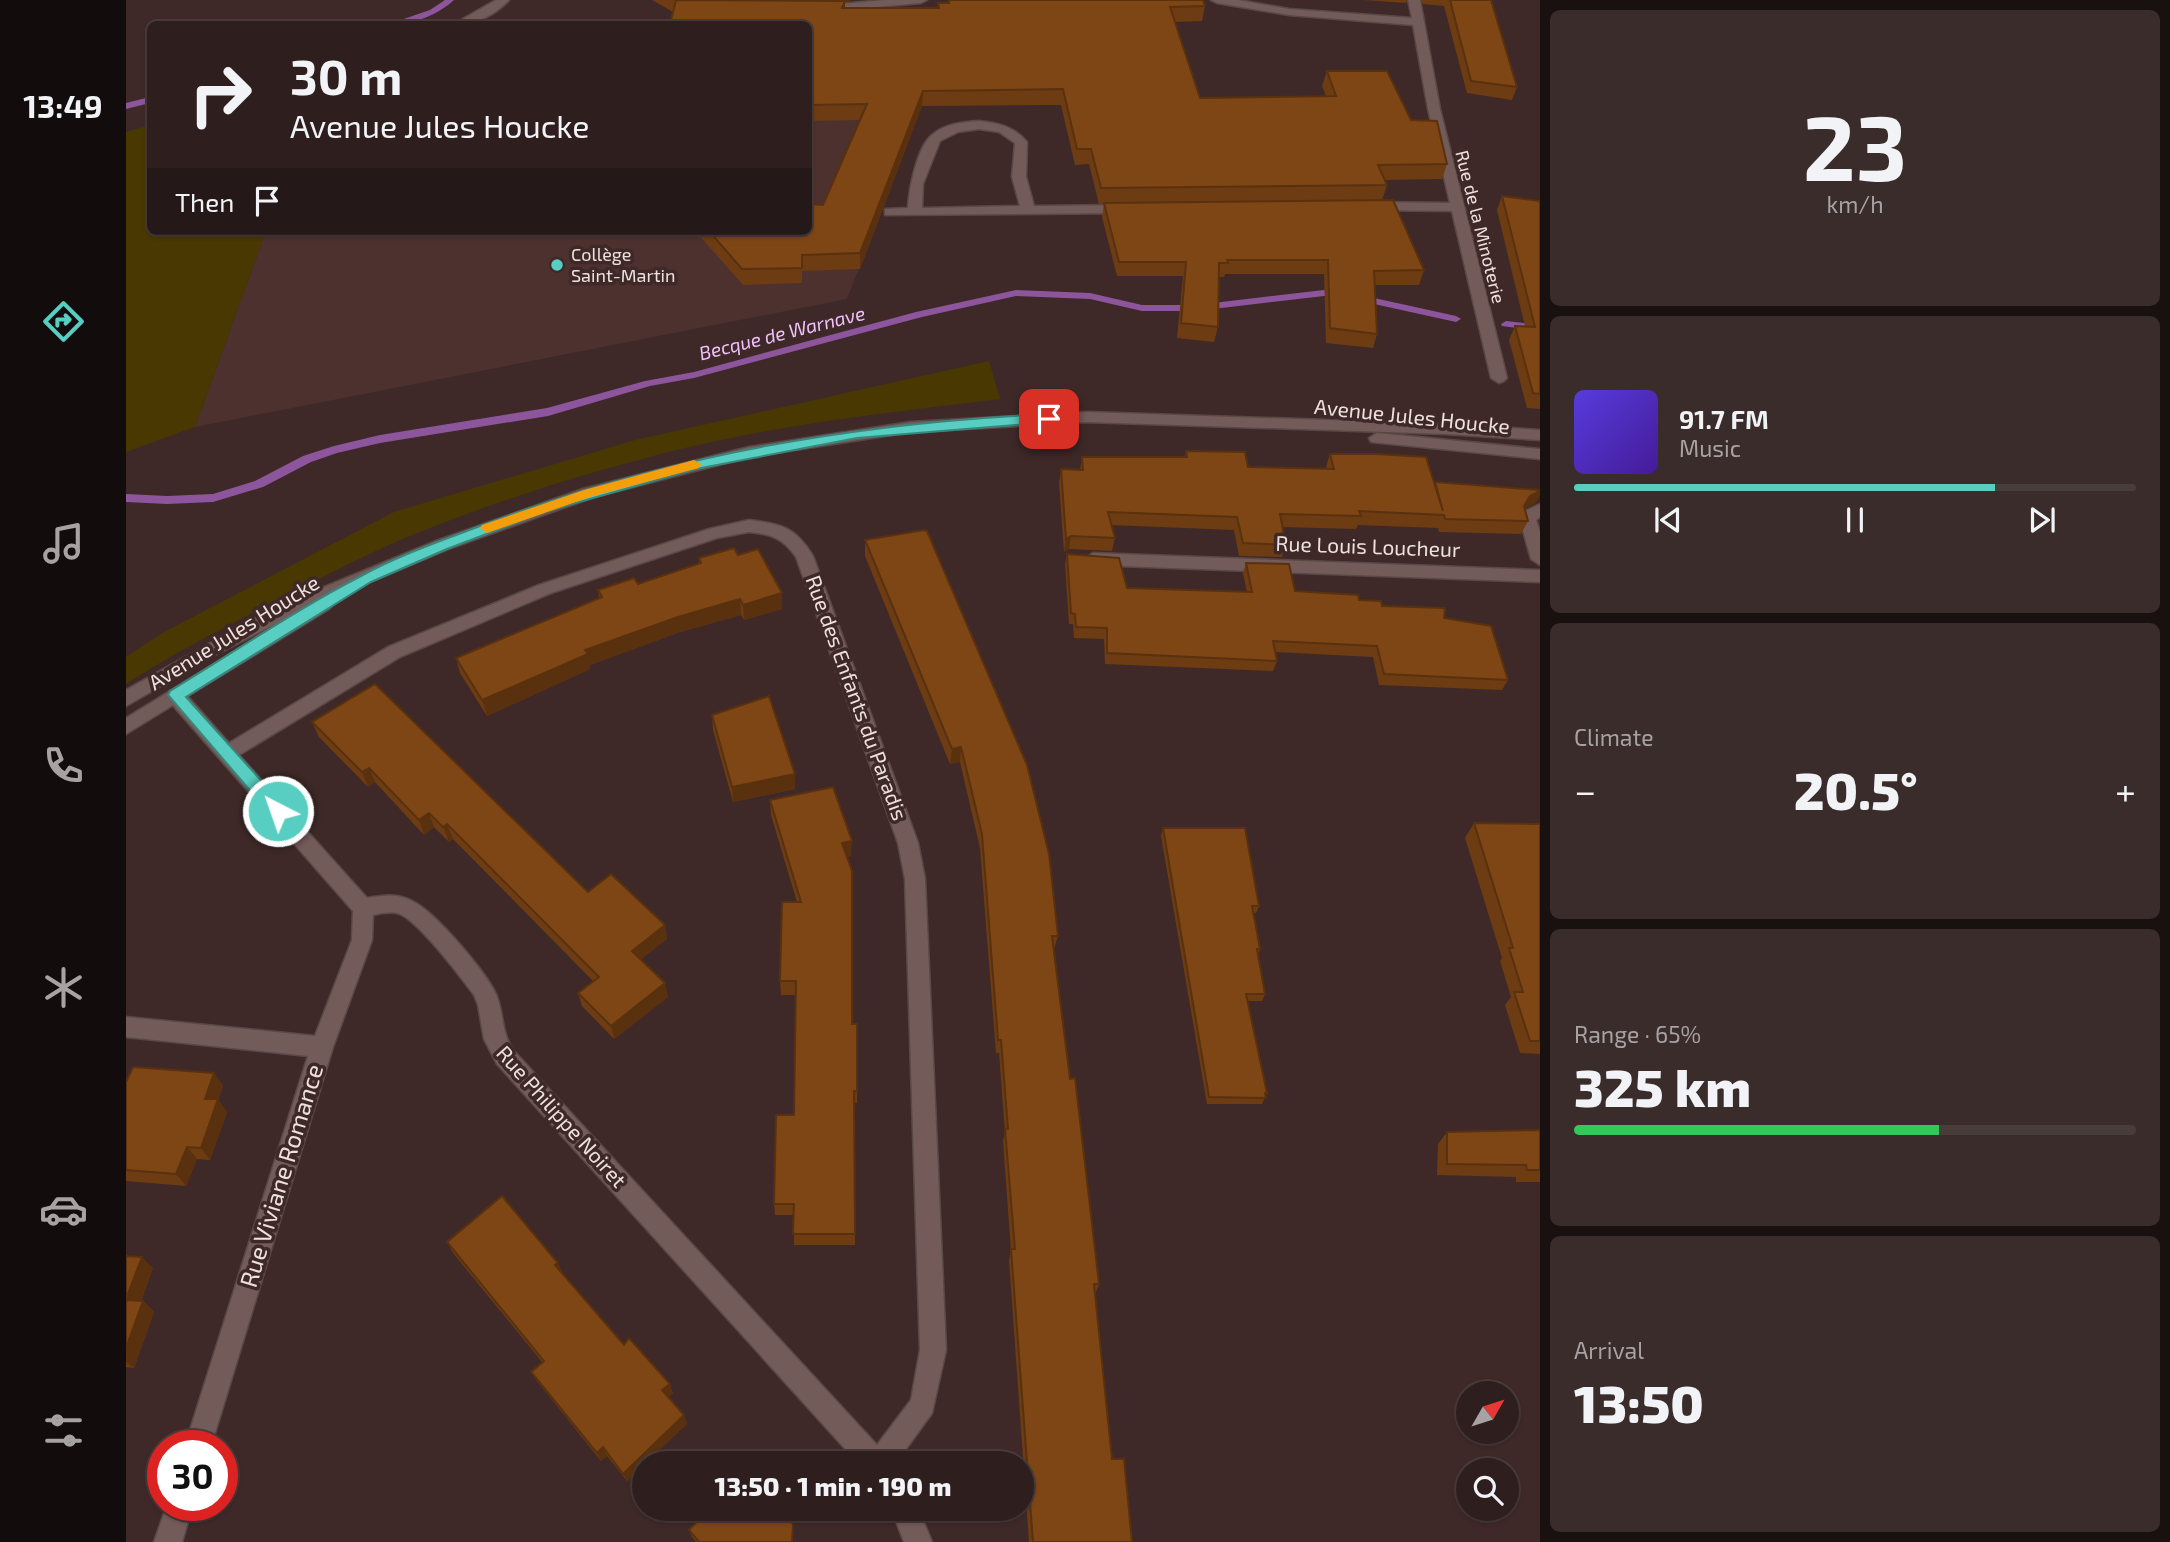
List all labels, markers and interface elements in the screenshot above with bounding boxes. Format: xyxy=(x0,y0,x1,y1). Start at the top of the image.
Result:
text: 30 m xyxy=(290,46,402,105)
icon: right xyxy=(175,49,266,140)
text: 13:49 xyxy=(23,86,103,124)
text: 23 xyxy=(1803,90,1907,199)
text: Avenue Jules Houcke xyxy=(290,106,589,144)
street label: Rue de la Minoterie xyxy=(1451,148,1511,306)
icon: arrive xyxy=(248,182,286,220)
text: Then xyxy=(175,186,234,217)
text: km/h xyxy=(1826,190,1884,218)
place label: Collège Saint-Martin xyxy=(571,243,675,286)
marker: Collège Saint-Martin xyxy=(549,257,565,273)
icon: directions xyxy=(39,297,88,346)
water label: Becque de Warnave xyxy=(696,301,867,364)
pin xyxy=(1019,389,1079,449)
street label: Avenue Jules Houcke xyxy=(1313,393,1511,438)
icon: arrive xyxy=(1030,400,1068,438)
text: 91.7 FM xyxy=(1679,403,1769,434)
text: Music xyxy=(1679,434,1741,462)
icon: previous xyxy=(1649,501,1687,539)
icon: pause xyxy=(1836,501,1874,539)
icon: next xyxy=(2023,501,2061,539)
icon: music xyxy=(39,519,88,568)
street label: Rue Louis Loucheur xyxy=(1275,530,1461,561)
street label: Avenue Jules Houcke xyxy=(143,569,323,694)
street label: Rue des Enfants du Paradis xyxy=(801,572,913,823)
text: Climate xyxy=(1574,723,1654,751)
icon: phone xyxy=(39,741,88,790)
text: 20.5° xyxy=(1794,758,1918,820)
text: − xyxy=(1574,767,1596,813)
text: + xyxy=(2115,767,2136,813)
position arrow xyxy=(241,774,315,848)
icon: climate xyxy=(39,963,88,1012)
text: Range · 65% xyxy=(1574,1020,1701,1048)
street label: Rue Philippe Noiret xyxy=(492,1040,632,1192)
text: 325 km xyxy=(1574,1055,1751,1117)
street label: Rue Viviane Romance xyxy=(233,1061,328,1291)
icon: car xyxy=(39,1185,88,1234)
text: Arrival xyxy=(1574,1336,1644,1364)
text: 13:50 xyxy=(1574,1371,1704,1433)
north arrow xyxy=(1456,1381,1519,1444)
map controls xyxy=(1456,1381,1519,1521)
icon: filters xyxy=(39,1406,88,1455)
speed limit sign: 30 xyxy=(147,1430,238,1521)
button: search xyxy=(1456,1458,1519,1521)
text: 13:50 · 1 min · 190 m xyxy=(715,1470,951,1501)

